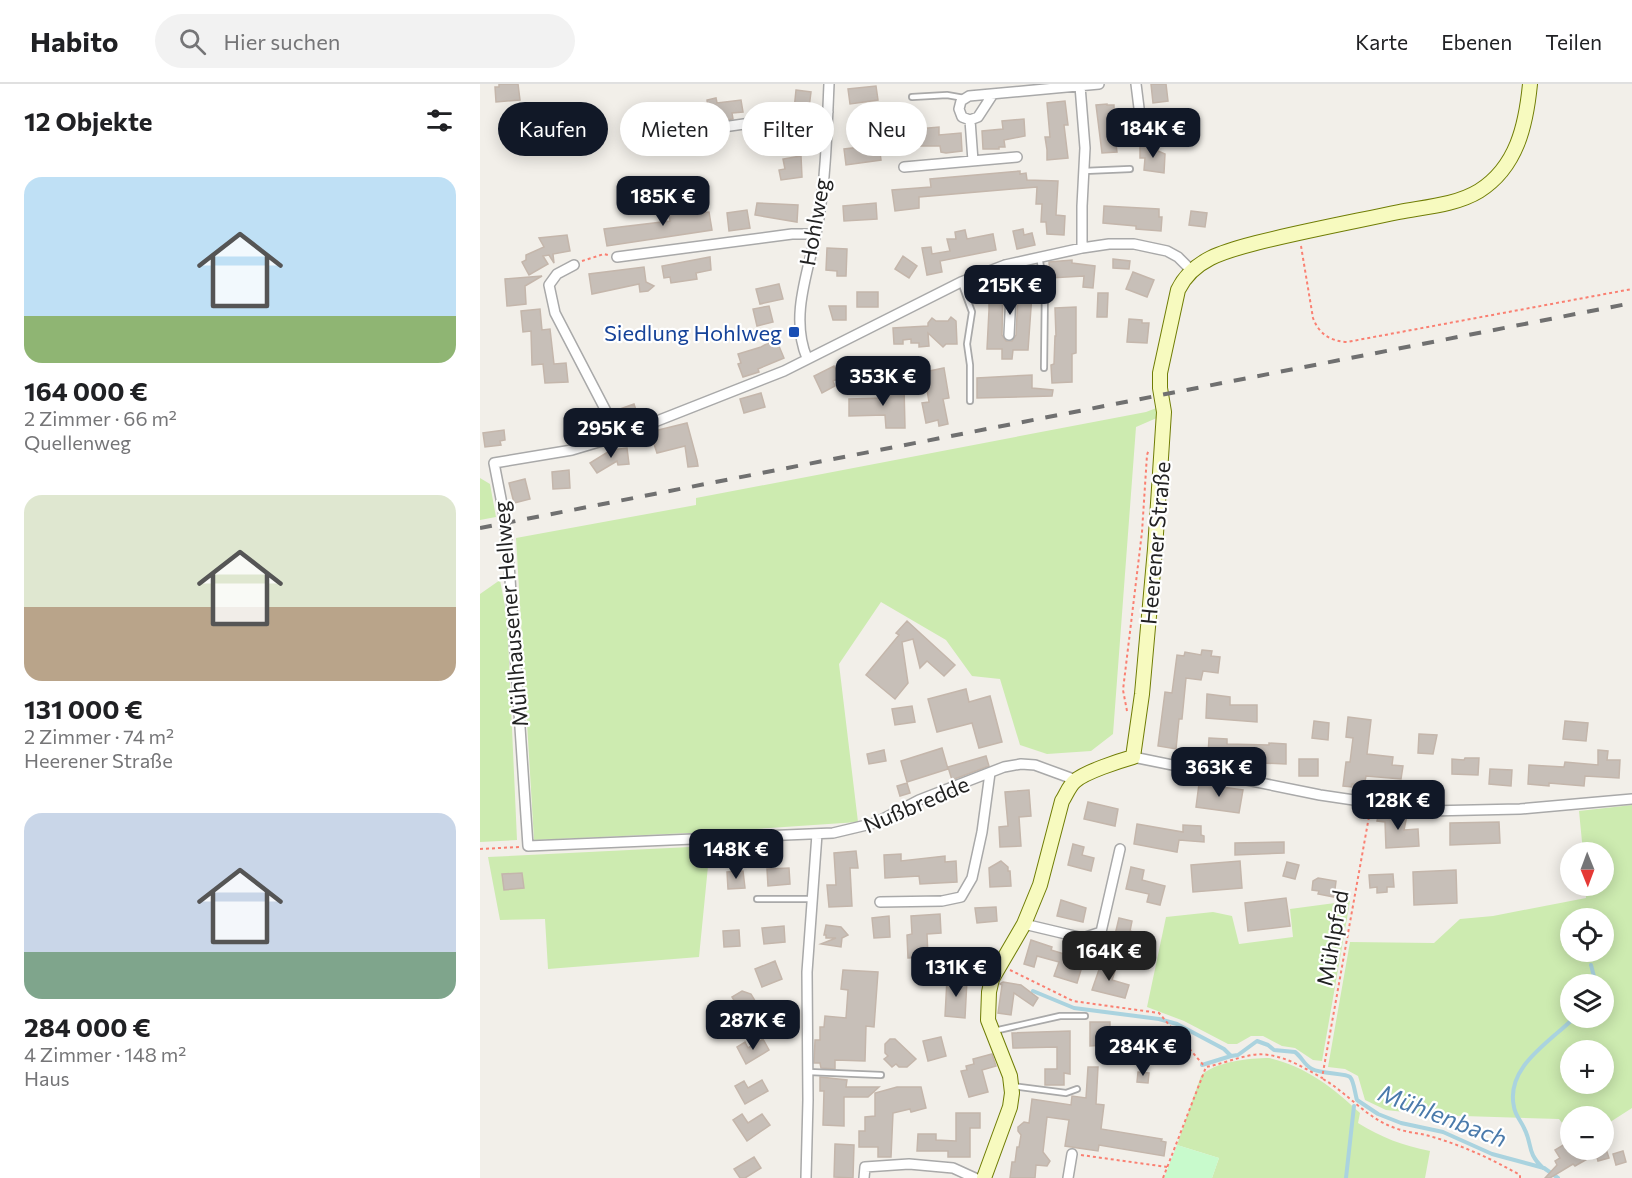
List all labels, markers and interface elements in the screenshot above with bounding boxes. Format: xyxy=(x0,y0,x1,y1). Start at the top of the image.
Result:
search box xyxy=(155,14,575,68)
text: Habito xyxy=(30,24,119,58)
icon: search xyxy=(176,25,209,58)
text: Hier suchen xyxy=(224,28,340,55)
text: Karte xyxy=(1355,29,1408,54)
text: Ebenen xyxy=(1441,29,1512,54)
text: Teilen xyxy=(1545,29,1602,54)
chip: Kaufen xyxy=(498,102,608,156)
chip: Mieten xyxy=(620,102,730,156)
chip: Filter xyxy=(742,102,834,156)
chip: Neu xyxy=(846,102,927,156)
icon: filters xyxy=(423,104,456,137)
text: 12 Objekte xyxy=(24,105,153,136)
pin: 184K € xyxy=(1104,108,1202,159)
text: 184K € xyxy=(1120,115,1186,139)
pin: 185K € xyxy=(614,176,712,227)
street label: Hohlweg xyxy=(793,176,835,268)
text: 185K € xyxy=(631,183,695,207)
icon: home xyxy=(186,216,294,324)
pin: 215K € xyxy=(961,265,1059,316)
text: 215K € xyxy=(978,272,1042,296)
place label: Siedlung Hohlweg xyxy=(604,319,782,346)
marker: Siedlung Hohlweg xyxy=(787,325,801,339)
pin: 353K € xyxy=(834,356,932,407)
text: 353K € xyxy=(850,363,916,387)
text: 164 000 € xyxy=(24,375,148,406)
text: 2 Zimmer · 66 m² xyxy=(24,406,177,430)
pin: 295K € xyxy=(562,408,660,459)
text: 295K € xyxy=(577,415,645,439)
text: Quellenweg xyxy=(24,430,131,454)
street label: Heerener Straße xyxy=(1134,460,1176,626)
street label: Mühlhausener Hellweg xyxy=(487,500,533,728)
icon: home xyxy=(186,534,294,642)
text: 131 000 € xyxy=(24,693,143,724)
text: 2 Zimmer · 74 m² xyxy=(24,724,174,748)
pin: 363K € xyxy=(1170,747,1268,798)
text: Heerener Straße xyxy=(24,748,173,772)
text: 363K € xyxy=(1185,754,1253,778)
street label: Nußbredde xyxy=(859,770,973,838)
pin: 128K € xyxy=(1349,780,1447,831)
text: 128K € xyxy=(1366,787,1430,811)
pin: 148K € xyxy=(687,829,785,880)
text: 148K € xyxy=(703,836,769,860)
north arrow xyxy=(1560,842,1614,896)
map controls xyxy=(1560,842,1614,1160)
icon: home xyxy=(186,852,294,960)
street label: Mühlpfad xyxy=(1310,888,1354,988)
button: locate xyxy=(1560,908,1614,962)
pin: 164K € xyxy=(1060,931,1158,982)
text: 164K € xyxy=(1076,938,1142,962)
pin: 131K € xyxy=(907,947,1005,998)
text: 131K € xyxy=(925,954,987,978)
button: layers xyxy=(1560,974,1614,1028)
pin: 287K € xyxy=(704,1000,802,1051)
text: 287K € xyxy=(720,1007,786,1031)
text: 284 000 € xyxy=(24,1011,151,1042)
pin: 284K € xyxy=(1094,1026,1192,1077)
text: 284K € xyxy=(1109,1033,1177,1057)
button: + xyxy=(1560,1040,1614,1094)
text: 4 Zimmer · 148 m² xyxy=(24,1042,186,1066)
text: Haus xyxy=(24,1066,70,1090)
water label: Mühlenbach xyxy=(1375,1077,1511,1153)
button: − xyxy=(1560,1106,1614,1160)

